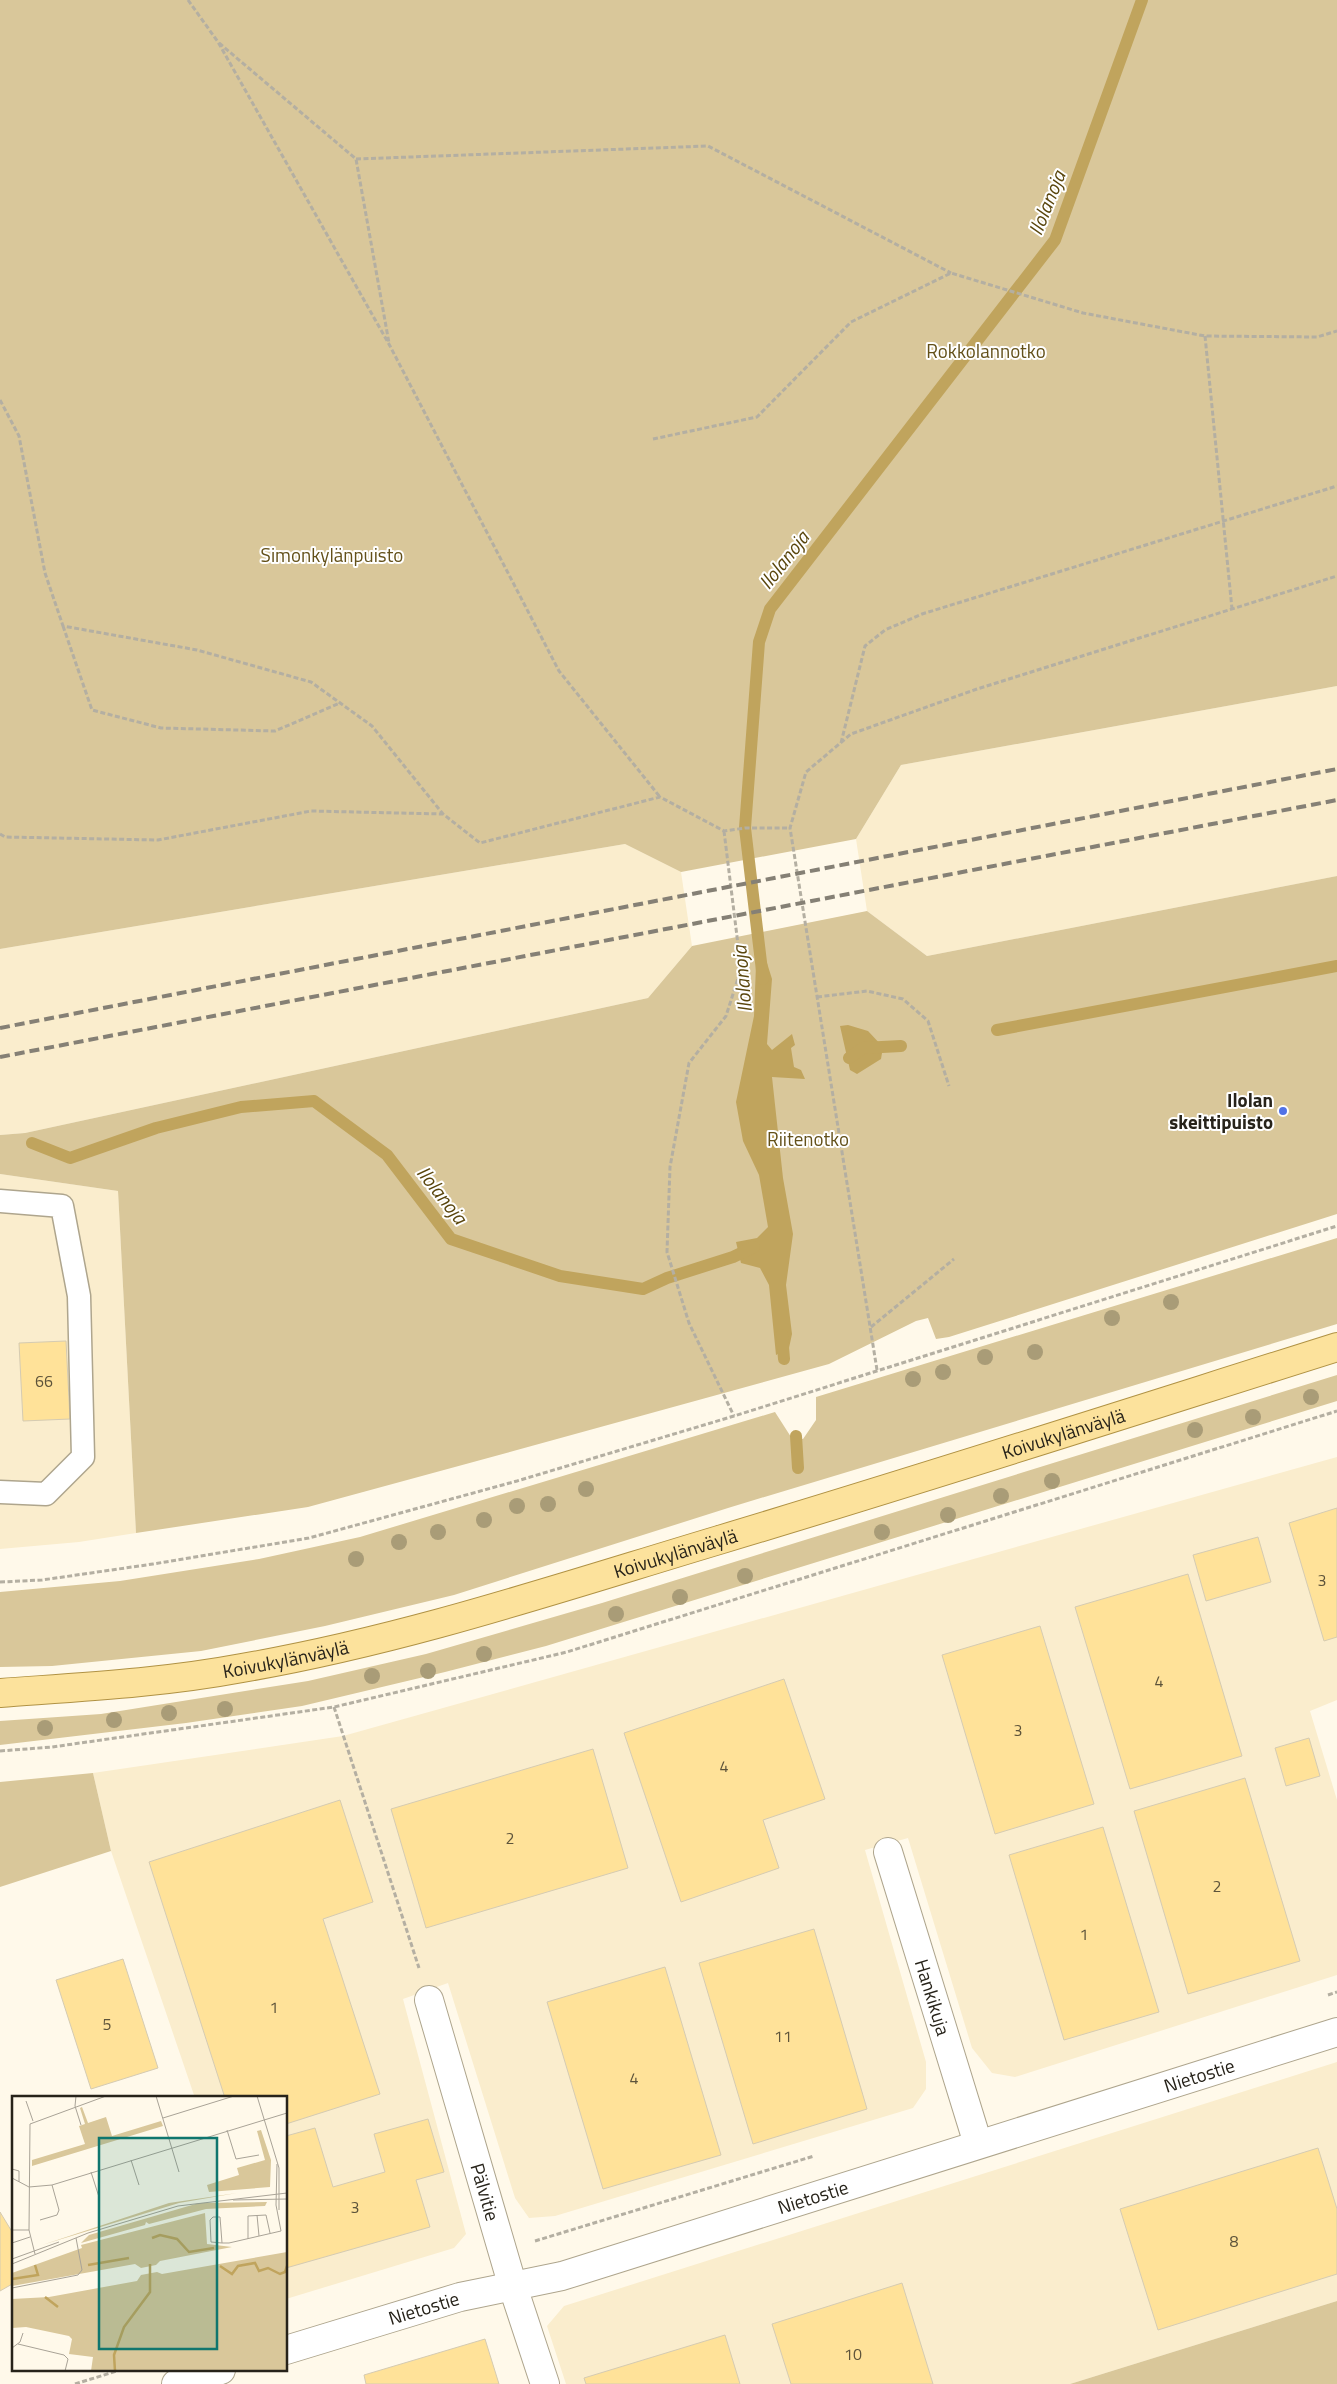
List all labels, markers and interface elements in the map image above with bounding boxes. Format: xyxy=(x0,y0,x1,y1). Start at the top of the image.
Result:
water label: Ilolanoja xyxy=(1020,165,1074,240)
park label: Rokkolannotko xyxy=(926,336,1046,365)
water label: Ilolanoja xyxy=(751,523,817,596)
park label: Simonkylänpuisto xyxy=(261,540,403,569)
water label: Ilolanoja xyxy=(723,943,760,1014)
place label: Ilolan skeittipuisto xyxy=(1169,1085,1273,1136)
marker: Ilolan skeittipuisto xyxy=(1277,1105,1289,1117)
park label: Riitenotko xyxy=(767,1124,849,1153)
water label: Ilolanoja xyxy=(410,1159,476,1231)
house number: 66 xyxy=(35,1369,53,1393)
street label: Koivukylänväylä xyxy=(998,1400,1129,1466)
street label: Koivukylänväylä xyxy=(610,1520,741,1585)
house number: 3 xyxy=(1318,1568,1326,1592)
street label: Koivukylänväylä xyxy=(220,1632,352,1685)
house number: 4 xyxy=(1155,1669,1164,1693)
house number: 3 xyxy=(1014,1718,1022,1742)
house number: 4 xyxy=(720,1754,729,1778)
house number: 2 xyxy=(506,1826,514,1850)
house number: 2 xyxy=(1213,1874,1221,1898)
house number: 1 xyxy=(1080,1922,1088,1946)
street label: Hankikuja xyxy=(908,1955,959,2039)
house number: 1 xyxy=(270,1995,278,2019)
house number: 5 xyxy=(103,2012,112,2036)
house number: 11 xyxy=(774,2024,792,2048)
street label: Nietostie xyxy=(1160,2050,1238,2100)
house number: 4 xyxy=(630,2066,639,2090)
inset map xyxy=(12,2096,288,2372)
street label: Pälvitie xyxy=(463,2159,508,2224)
street label: Nietostie xyxy=(774,2172,852,2221)
house number: 3 xyxy=(351,2195,359,2219)
house number: 8 xyxy=(1230,2229,1239,2253)
street label: Nietostie xyxy=(385,2283,463,2332)
house number: 10 xyxy=(844,2342,862,2366)

